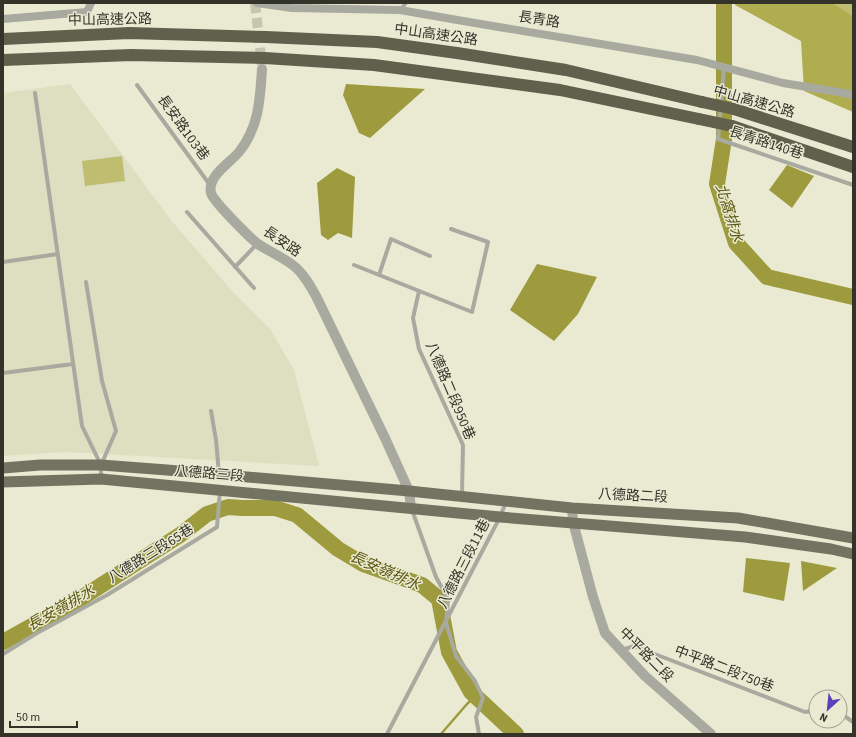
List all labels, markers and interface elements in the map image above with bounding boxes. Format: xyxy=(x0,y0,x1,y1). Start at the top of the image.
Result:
street label: 長青路 xyxy=(517,7,561,33)
street label: 中山高速公路 xyxy=(68,9,152,31)
street label: 中山高速公路 xyxy=(393,19,479,51)
street label: 中山高速公路 xyxy=(711,81,797,123)
street label: 長安路103巷 xyxy=(152,91,214,165)
street label: 長青路140巷 xyxy=(726,122,806,164)
water label: 北窩排水 xyxy=(710,181,749,246)
street label: 長安路 xyxy=(259,222,305,262)
street label: 八德路二段950巷 xyxy=(420,339,480,443)
street label: 八德路三段 xyxy=(173,461,245,487)
street label: 八德路二段 xyxy=(598,484,668,508)
street label: 八德路三段11巷 xyxy=(433,516,495,612)
street label: 八德路三段65巷 xyxy=(104,520,198,588)
water label: 長安嶺排水 xyxy=(346,546,424,596)
water label: 長安嶺排水 xyxy=(23,580,100,636)
street label: 中平路二段 xyxy=(614,623,678,687)
street label: 中平路二段750巷 xyxy=(671,641,777,697)
north arrow xyxy=(808,689,848,729)
scale bar xyxy=(10,703,77,729)
text: 50 m xyxy=(16,709,40,726)
text: N xyxy=(817,709,830,726)

